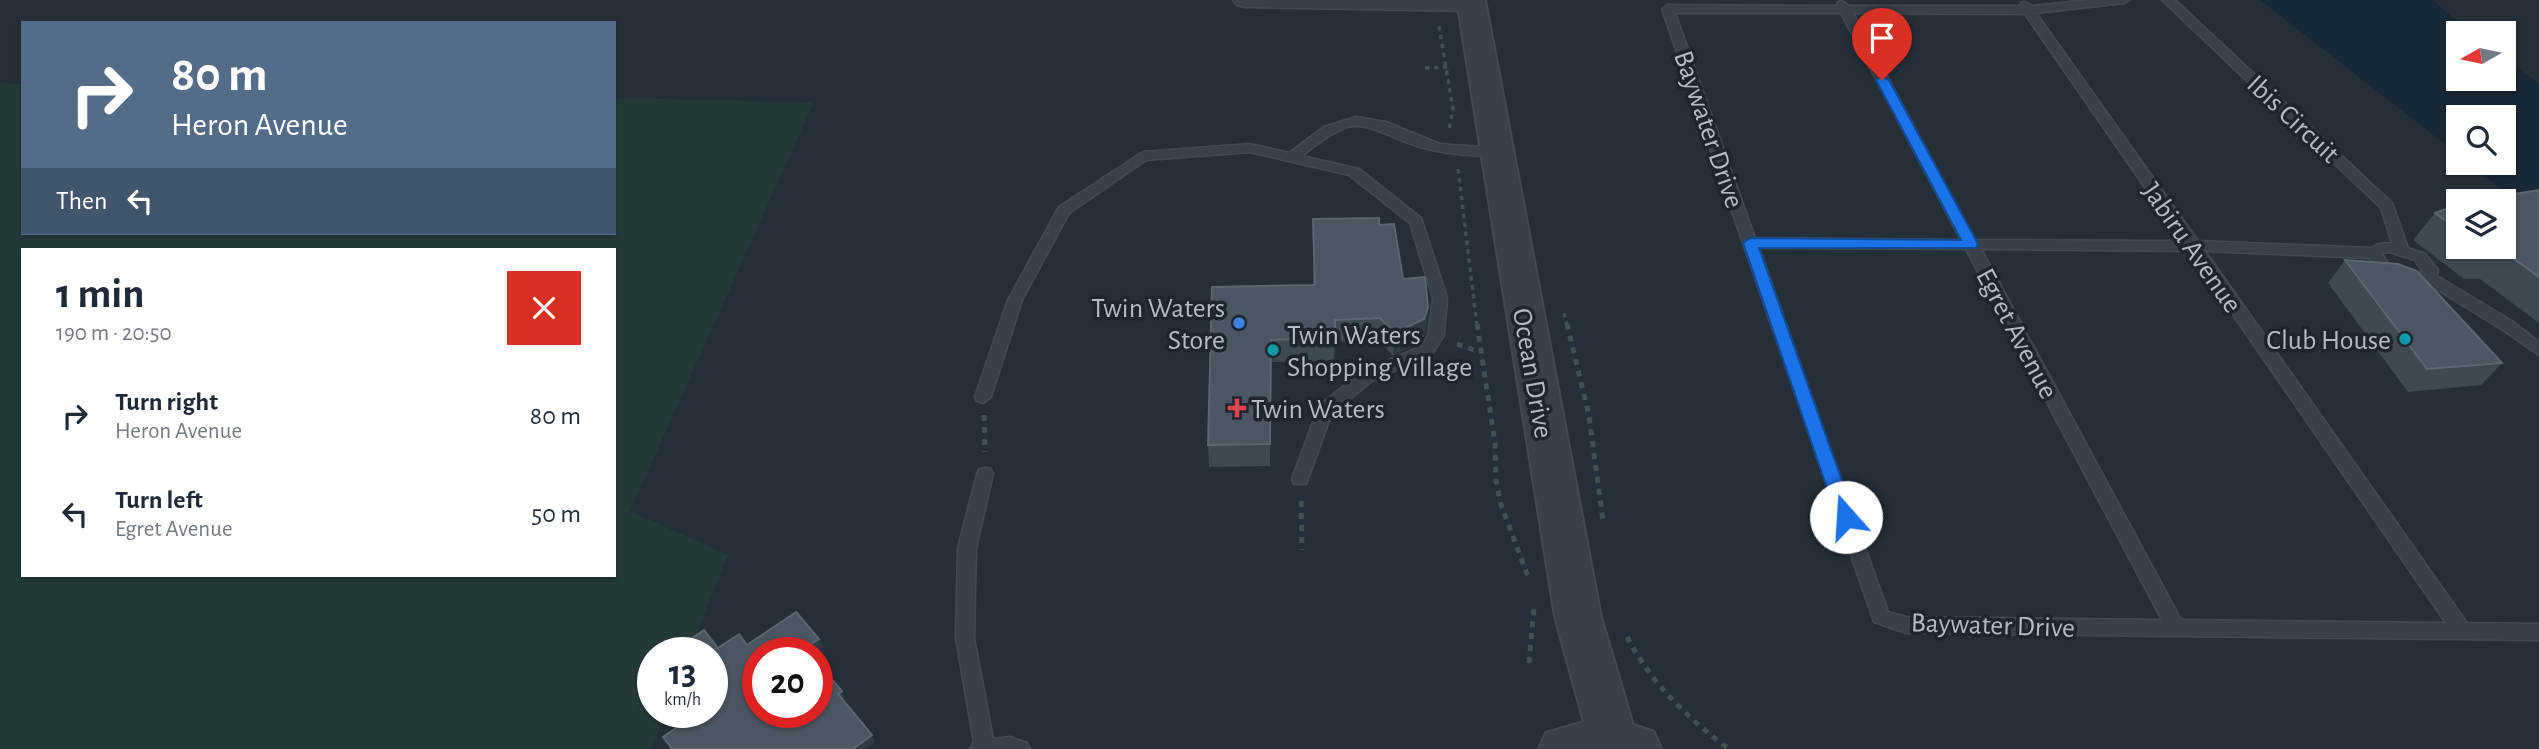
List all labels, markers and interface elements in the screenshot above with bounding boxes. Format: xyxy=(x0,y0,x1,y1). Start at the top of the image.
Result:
pin xyxy=(1852,8,1912,80)
icon: arrive xyxy=(1863,19,1901,57)
north arrow xyxy=(2446,21,2516,91)
map controls xyxy=(2446,21,2516,259)
street label: Baywater Drive xyxy=(1668,47,1748,212)
icon: right xyxy=(56,49,147,140)
text: 80 m xyxy=(171,51,268,100)
street label: Ibis Circuit xyxy=(2241,70,2344,169)
button: search xyxy=(2446,105,2516,175)
text: Heron Avenue xyxy=(171,109,348,141)
street label: Jabiru Avenue xyxy=(2136,178,2246,318)
icon: left xyxy=(121,182,159,220)
text: Then xyxy=(56,188,107,214)
button: layers xyxy=(2446,189,2516,259)
street label: Egret Avenue xyxy=(1970,264,2062,404)
button: close xyxy=(507,271,581,345)
text: 1 min xyxy=(56,273,145,315)
place label: Twin Waters Store xyxy=(1091,295,1225,355)
street label: Ocean Drive xyxy=(1507,306,1557,440)
marker: Twin Waters Store xyxy=(1231,315,1247,331)
text: 190 m · 20:50 xyxy=(56,322,172,345)
place label: Twin Waters Shopping Village xyxy=(1287,322,1472,382)
place label: Club House xyxy=(2266,327,2391,355)
marker: Club House xyxy=(2397,331,2413,347)
marker: Twin Waters Shopping Village xyxy=(1265,342,1281,358)
text: Turn right xyxy=(115,389,218,415)
place label: Twin Waters xyxy=(1251,396,1385,424)
icon: right xyxy=(56,397,94,435)
marker: Twin Waters xyxy=(1229,400,1245,416)
text: 80 m xyxy=(530,403,581,429)
text: Heron Avenue xyxy=(115,420,242,443)
position arrow xyxy=(1809,480,1883,554)
text: Turn left xyxy=(115,487,203,513)
icon: left xyxy=(56,495,94,533)
text: 50 m xyxy=(531,501,581,527)
text: Egret Avenue xyxy=(115,518,233,541)
street label: Baywater Drive xyxy=(1910,609,2076,643)
speed limit sign: 20 xyxy=(742,637,833,728)
text: 13 xyxy=(669,656,696,691)
text: km/h xyxy=(664,691,701,709)

